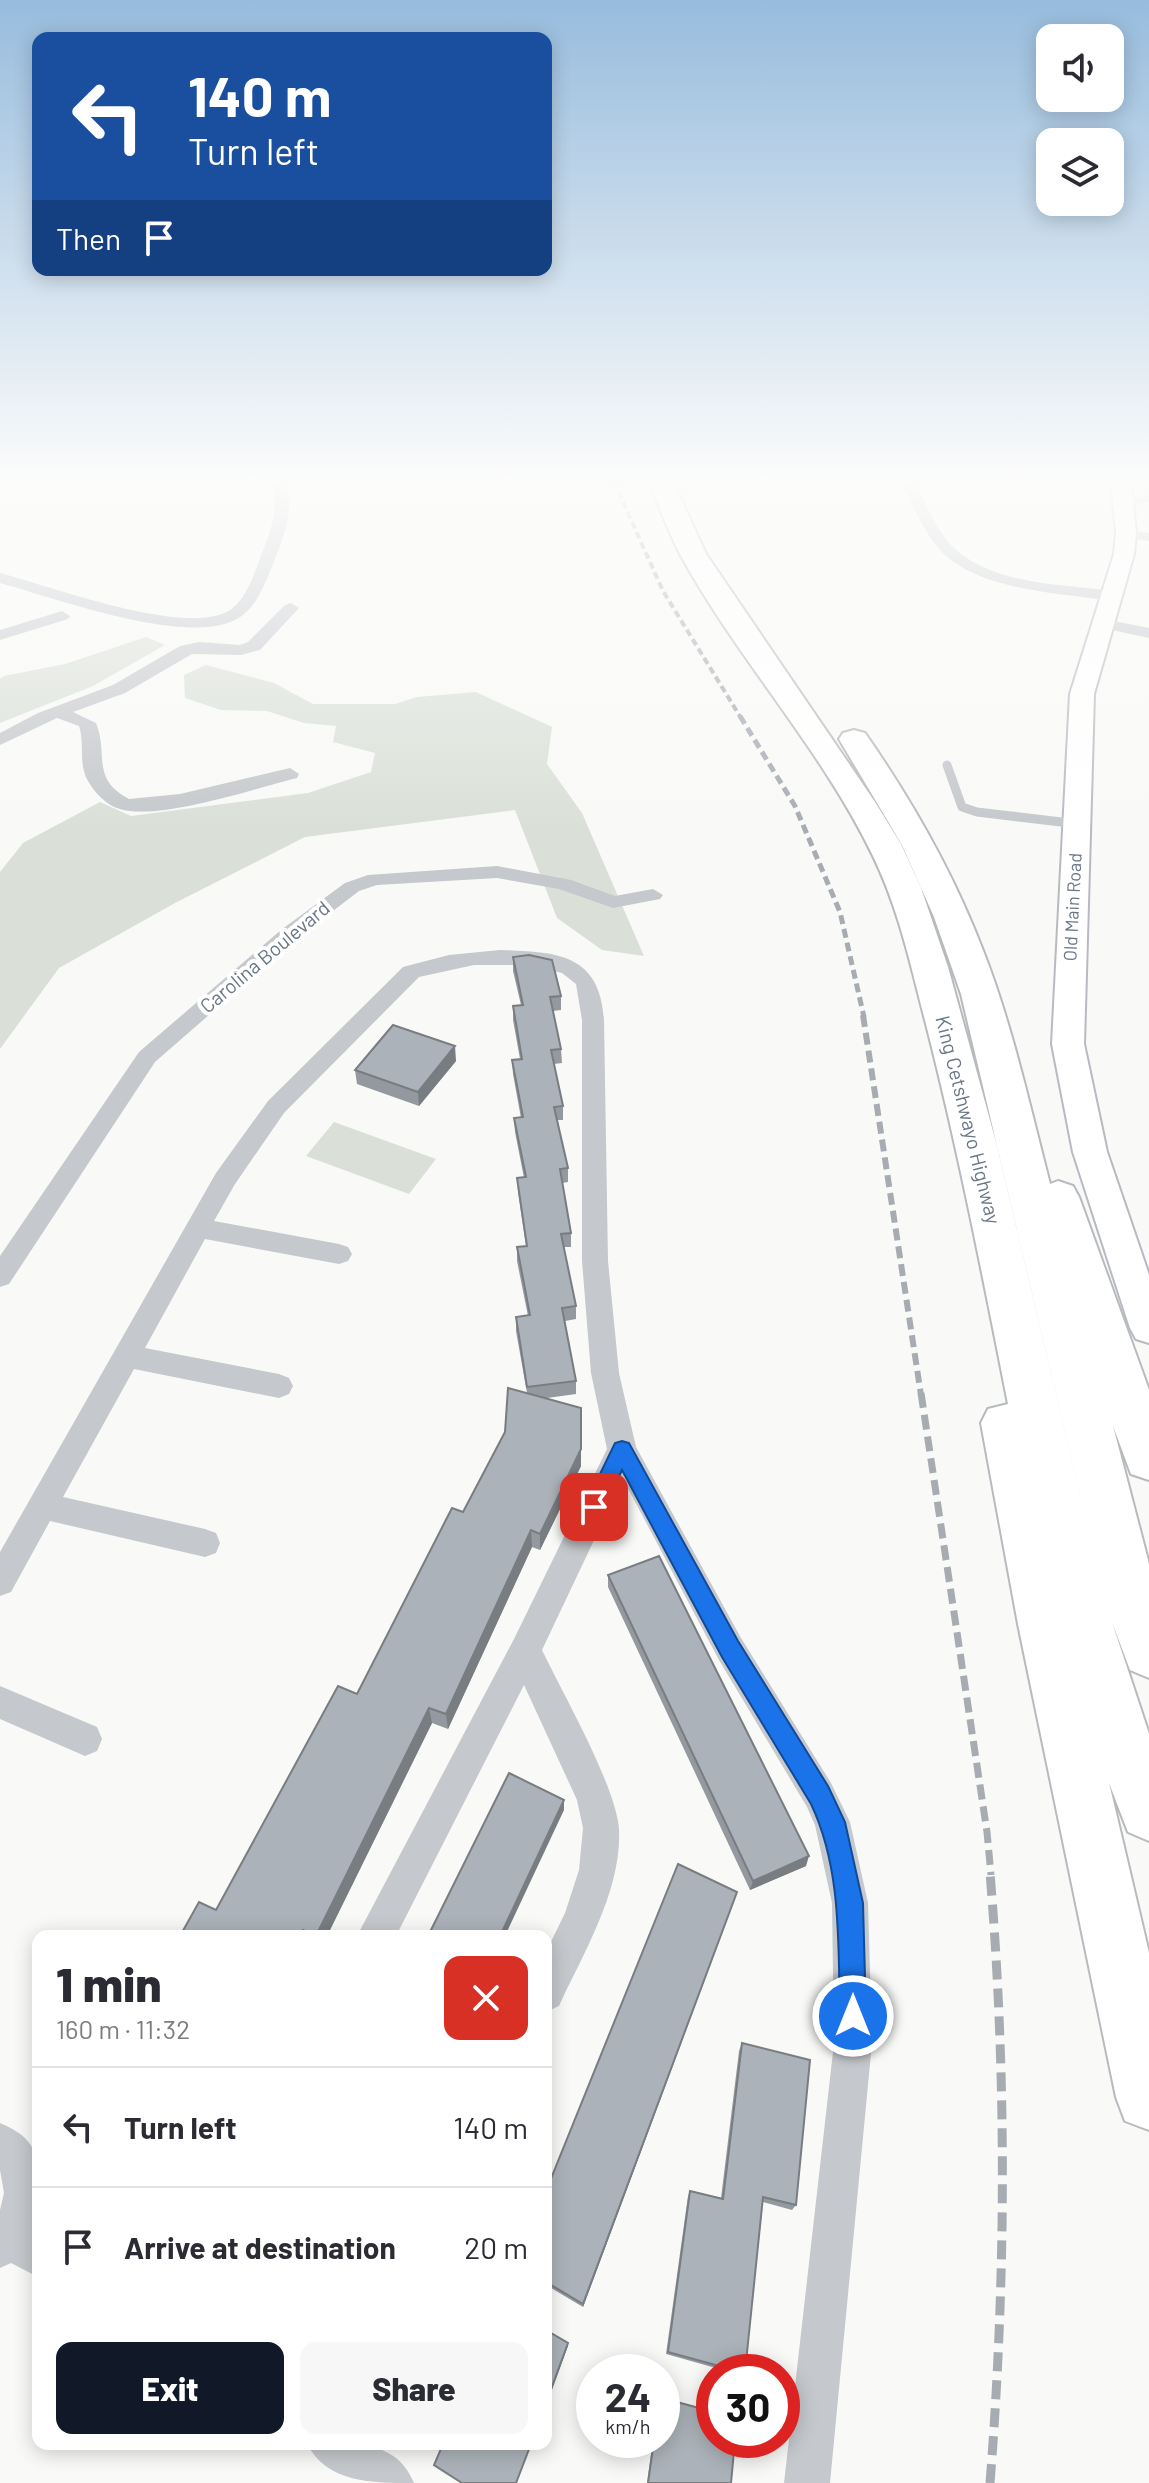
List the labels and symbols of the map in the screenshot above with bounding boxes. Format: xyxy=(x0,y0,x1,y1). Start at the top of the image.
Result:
street label: Old Main Road xyxy=(1058,852,1086,962)
street label: Carolina Boulevard xyxy=(195,895,334,1017)
street label: King Cetshwayo Highway xyxy=(931,1013,1007,1226)
pin xyxy=(560,1473,628,1541)
position arrow xyxy=(811,1974,895,2058)
speed limit sign: 30 xyxy=(696,2354,800,2458)

